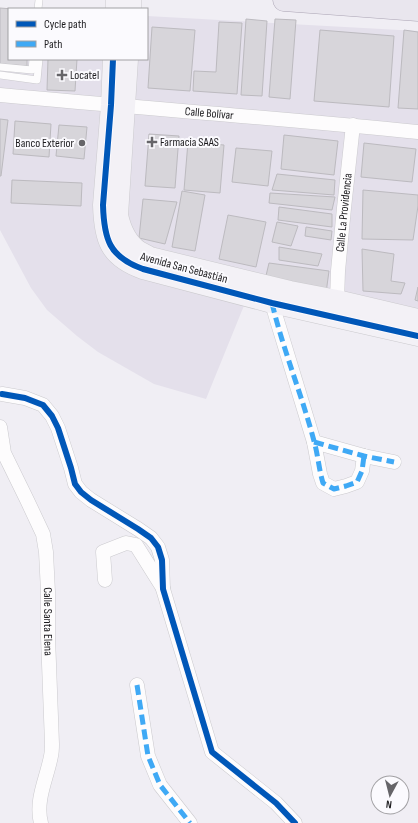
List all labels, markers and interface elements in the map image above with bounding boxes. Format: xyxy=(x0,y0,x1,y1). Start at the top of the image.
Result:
legend xyxy=(8,8,148,60)
text: Cycle path xyxy=(44,17,86,32)
text: Path xyxy=(44,37,62,52)
place label: Locatel xyxy=(70,68,99,83)
marker: Locatel xyxy=(57,70,67,80)
street label: Calle Bolívar xyxy=(184,104,235,123)
place label: Farmacia SAAS xyxy=(160,135,219,150)
place label: Banco Exterior xyxy=(15,136,75,151)
marker: Farmacia SAAS xyxy=(147,137,157,147)
marker: Banco Exterior xyxy=(77,138,87,148)
street label: Calle La Providencia xyxy=(332,172,355,253)
street label: Avenida San Sebastián xyxy=(138,249,229,287)
street label: Calle Santa Elena xyxy=(40,587,56,656)
north arrow xyxy=(370,775,410,815)
text: N xyxy=(385,798,393,811)

